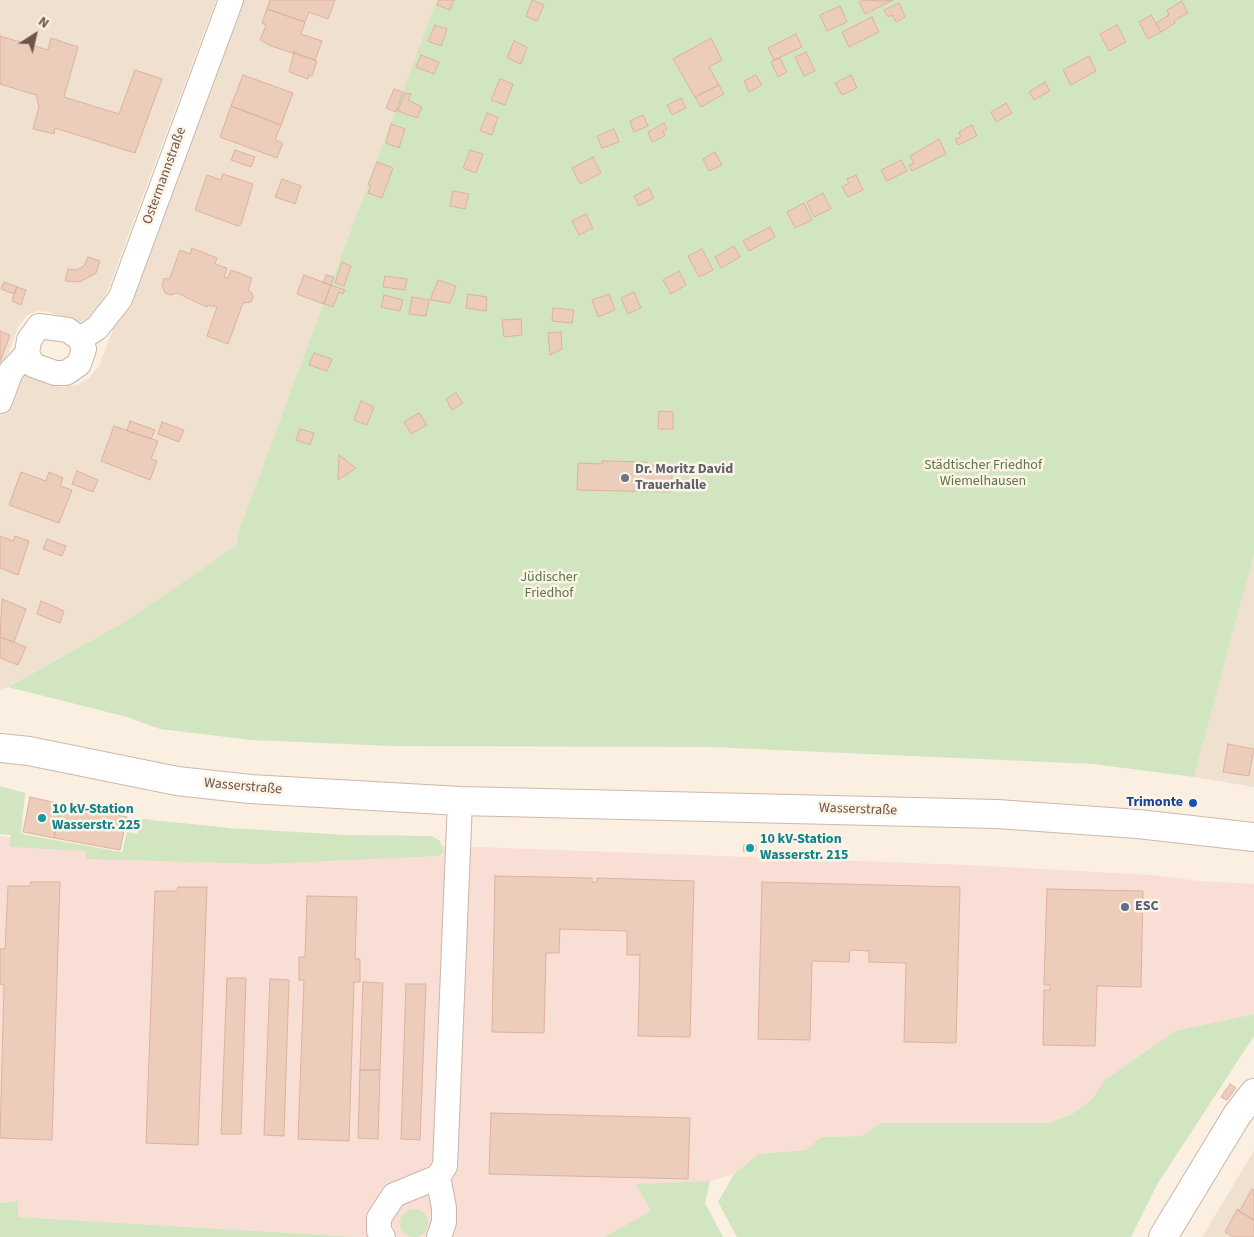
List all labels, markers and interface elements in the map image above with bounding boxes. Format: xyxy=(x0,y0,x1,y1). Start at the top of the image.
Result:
north arrow xyxy=(10,10,60,60)
text: N xyxy=(34,12,53,34)
street label: Ostermannstraße xyxy=(140,125,190,227)
park label: Städtischer Friedhof Wiemelhausen xyxy=(924,458,1042,491)
place label: Dr. Moritz David Trauerhalle xyxy=(635,462,733,494)
marker: Dr. Moritz David Trauerhalle xyxy=(619,472,631,484)
park label: Jüdischer Friedhof xyxy=(520,570,578,602)
street label: Wasserstraße xyxy=(203,775,283,799)
place label: Trimonte xyxy=(1126,795,1183,811)
marker: Trimonte xyxy=(1187,797,1199,809)
street label: Wasserstraße xyxy=(819,800,897,820)
place label: 10 kV-Station Wasserstr. 225 xyxy=(52,802,141,834)
marker: 10 kV-Station Wasserstr. 225 xyxy=(36,812,48,824)
place label: 10 kV-Station Wasserstr. 215 xyxy=(760,832,849,864)
marker: 10 kV-Station Wasserstr. 215 xyxy=(744,842,756,854)
place label: ESC xyxy=(1135,899,1159,915)
marker: ESC xyxy=(1119,901,1131,913)

